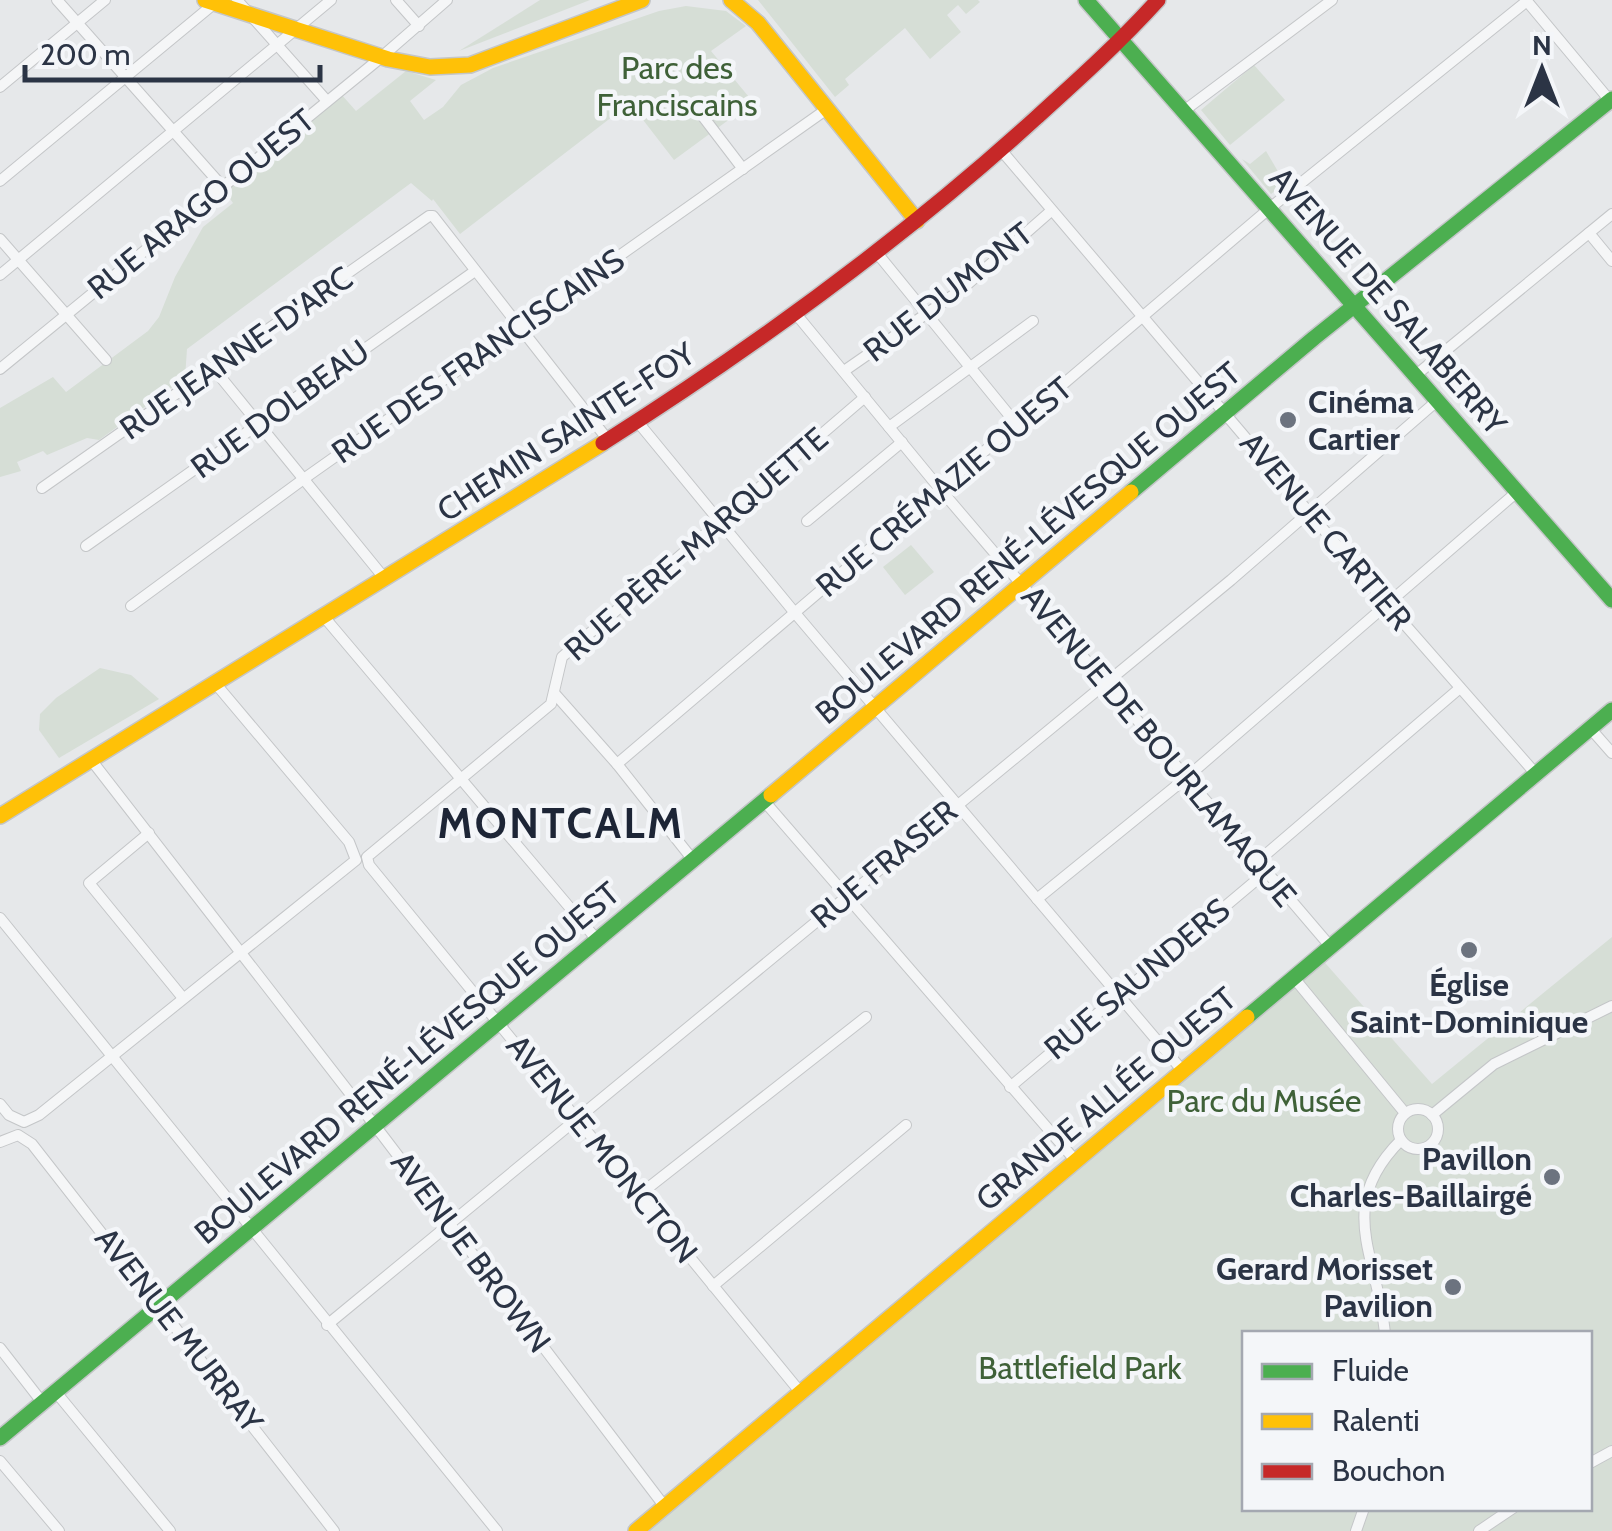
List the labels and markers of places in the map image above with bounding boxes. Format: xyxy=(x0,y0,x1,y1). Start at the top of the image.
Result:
place label: Cinéma Cartier xyxy=(1308,382,1414,458)
marker: Cinéma Cartier xyxy=(1277,409,1299,431)
marker: Église Saint-Dominique xyxy=(1458,939,1480,961)
place label: Église Saint-Dominique xyxy=(1350,965,1588,1041)
place label: Pavillon Charles-Baillairgé xyxy=(1290,1139,1532,1215)
marker: Pavillon Charles-Baillairgé xyxy=(1541,1166,1563,1188)
place label: Gerard Morisset Pavilion xyxy=(1216,1249,1433,1325)
marker: Gerard Morisset Pavilion xyxy=(1442,1276,1464,1298)

